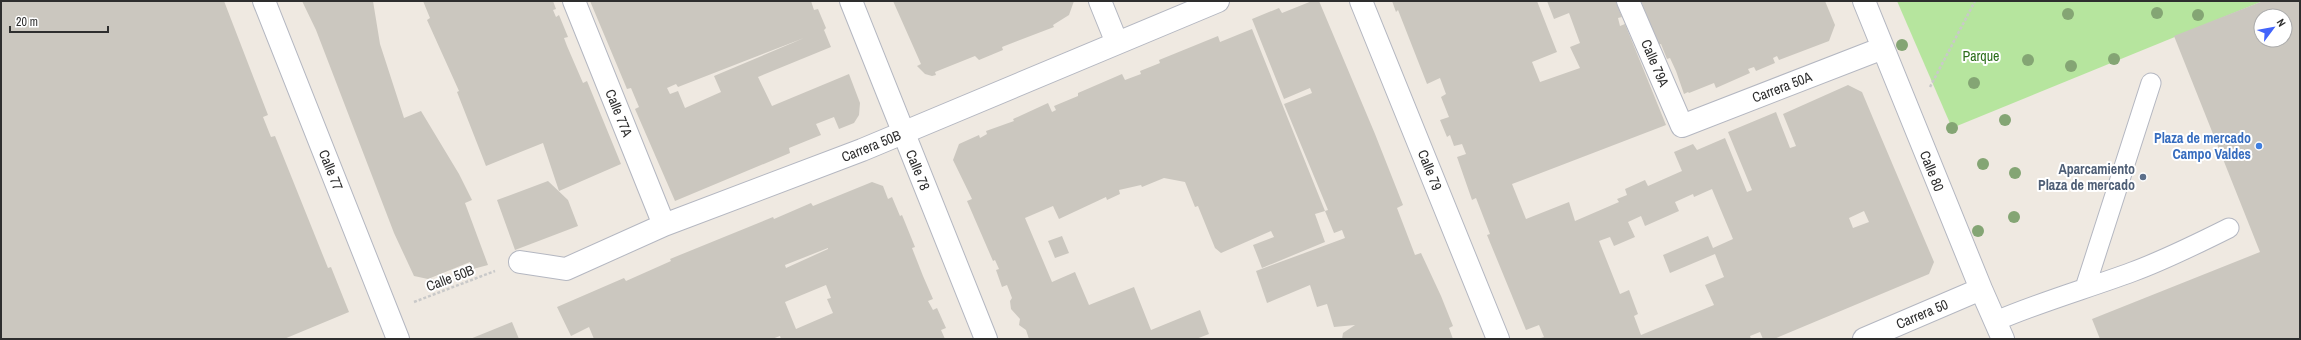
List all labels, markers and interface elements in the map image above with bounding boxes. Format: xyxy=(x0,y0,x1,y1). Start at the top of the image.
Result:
scale bar xyxy=(10,8,108,34)
north arrow xyxy=(2253,8,2293,48)
text: 20 m xyxy=(16,14,38,30)
text: N xyxy=(2274,16,2289,29)
street label: Calle 79A xyxy=(1637,37,1673,90)
park label: Parque xyxy=(1962,47,2000,65)
street label: Carrera 50A xyxy=(1750,67,1815,107)
street label: Calle 77A xyxy=(601,87,637,140)
street label: Carrera 50B xyxy=(839,126,904,166)
place label: Plaza de mercado Campo Valdes xyxy=(2154,129,2251,163)
marker: Plaza de mercado Campo Valdes xyxy=(2254,141,2264,151)
street label: Calle 77 xyxy=(315,147,347,193)
street label: Calle 78 xyxy=(902,147,934,193)
street label: Calle 79 xyxy=(1414,147,1446,193)
street label: Calle 80 xyxy=(1916,148,1948,194)
place label: Aparcamiento Plaza de mercado xyxy=(2038,160,2135,194)
marker: Aparcamiento Plaza de mercado xyxy=(2138,172,2148,182)
street label: Calle 50B xyxy=(424,261,477,295)
street label: Carrera 50 xyxy=(1893,295,1951,333)

